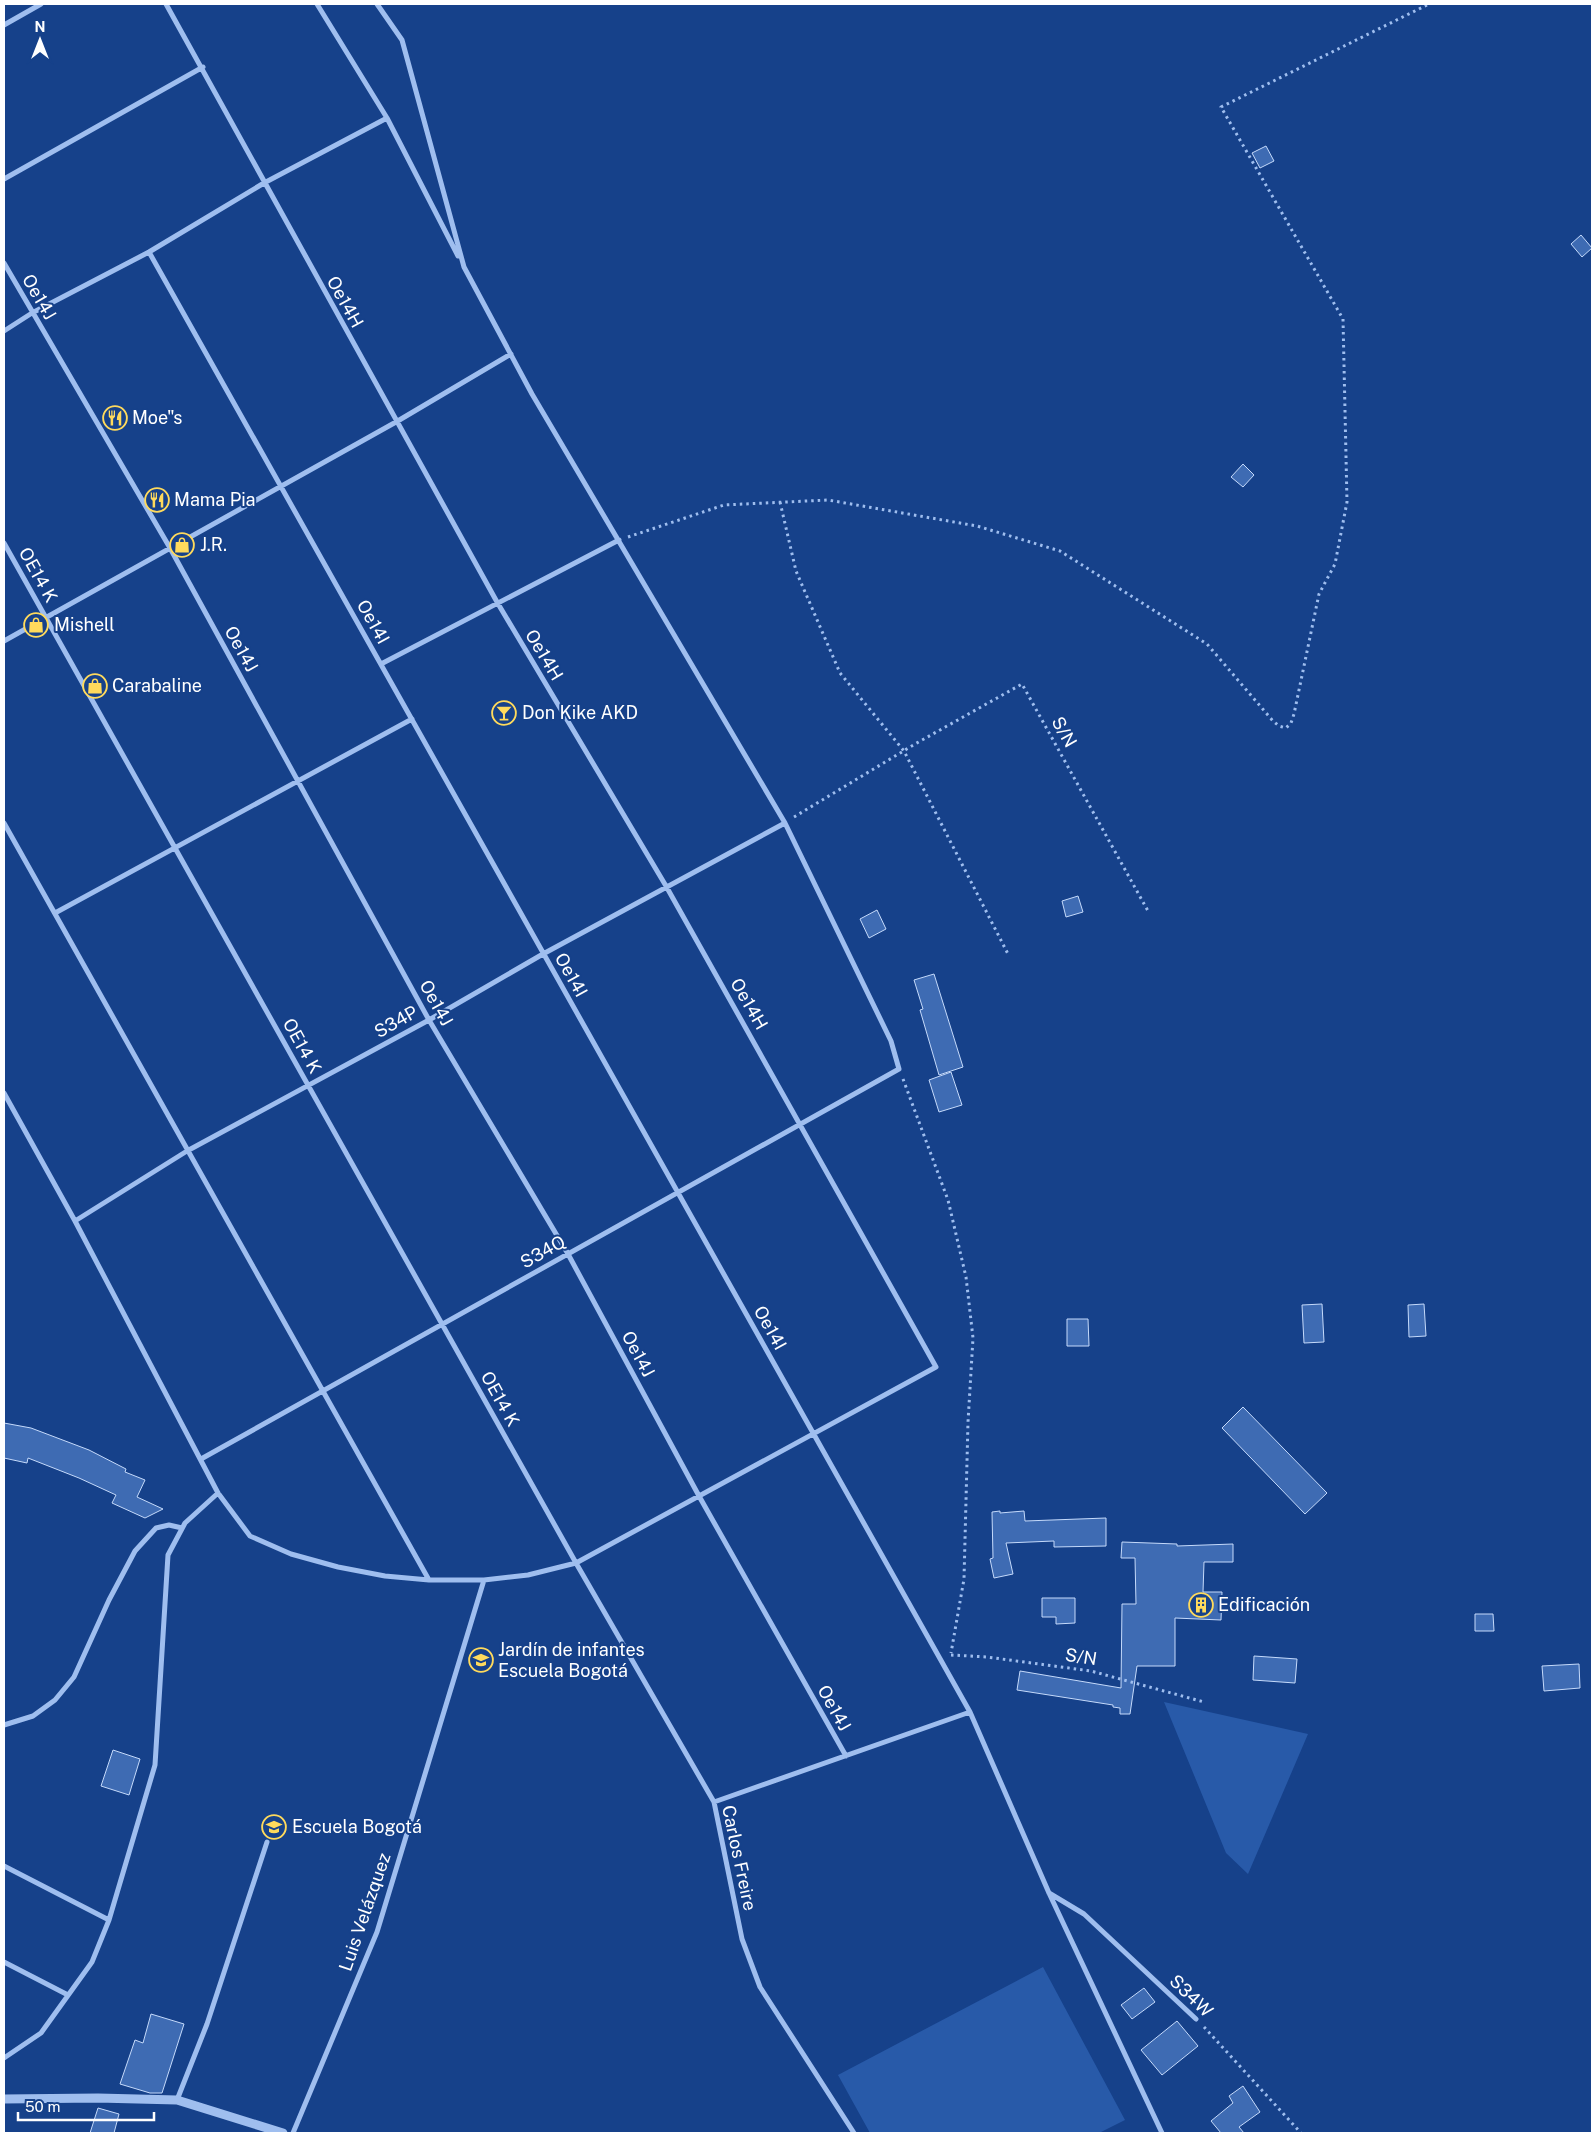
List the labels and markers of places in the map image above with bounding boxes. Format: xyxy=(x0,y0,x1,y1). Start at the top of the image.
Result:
restaurant icon: Moe"s xyxy=(102,405,128,431)
place label: Moe"s xyxy=(132,407,182,428)
restaurant icon: Mama Pia xyxy=(144,487,170,513)
place label: Mama Pia xyxy=(174,489,256,510)
shop icon: J.R. xyxy=(169,532,195,558)
place label: J.R. xyxy=(200,534,227,555)
shop icon: Mishell xyxy=(23,612,49,638)
place label: Mishell xyxy=(54,614,115,635)
shop icon: Carabaline xyxy=(82,673,108,699)
place label: Carabaline xyxy=(112,675,202,696)
bar icon: Don Kike AKD xyxy=(491,700,517,726)
place label: Don Kike AKD xyxy=(522,702,638,723)
building icon: Edificación xyxy=(1188,1592,1214,1618)
place label: Edificación xyxy=(1218,1594,1310,1615)
place label: Jardín de infantes Escuela Bogotá xyxy=(498,1639,645,1681)
school or university icon: Jardín de infantes Escuela Bogotá xyxy=(468,1647,494,1673)
school or university icon: Escuela Bogotá xyxy=(261,1814,287,1840)
place label: Escuela Bogotá xyxy=(292,1816,422,1837)

